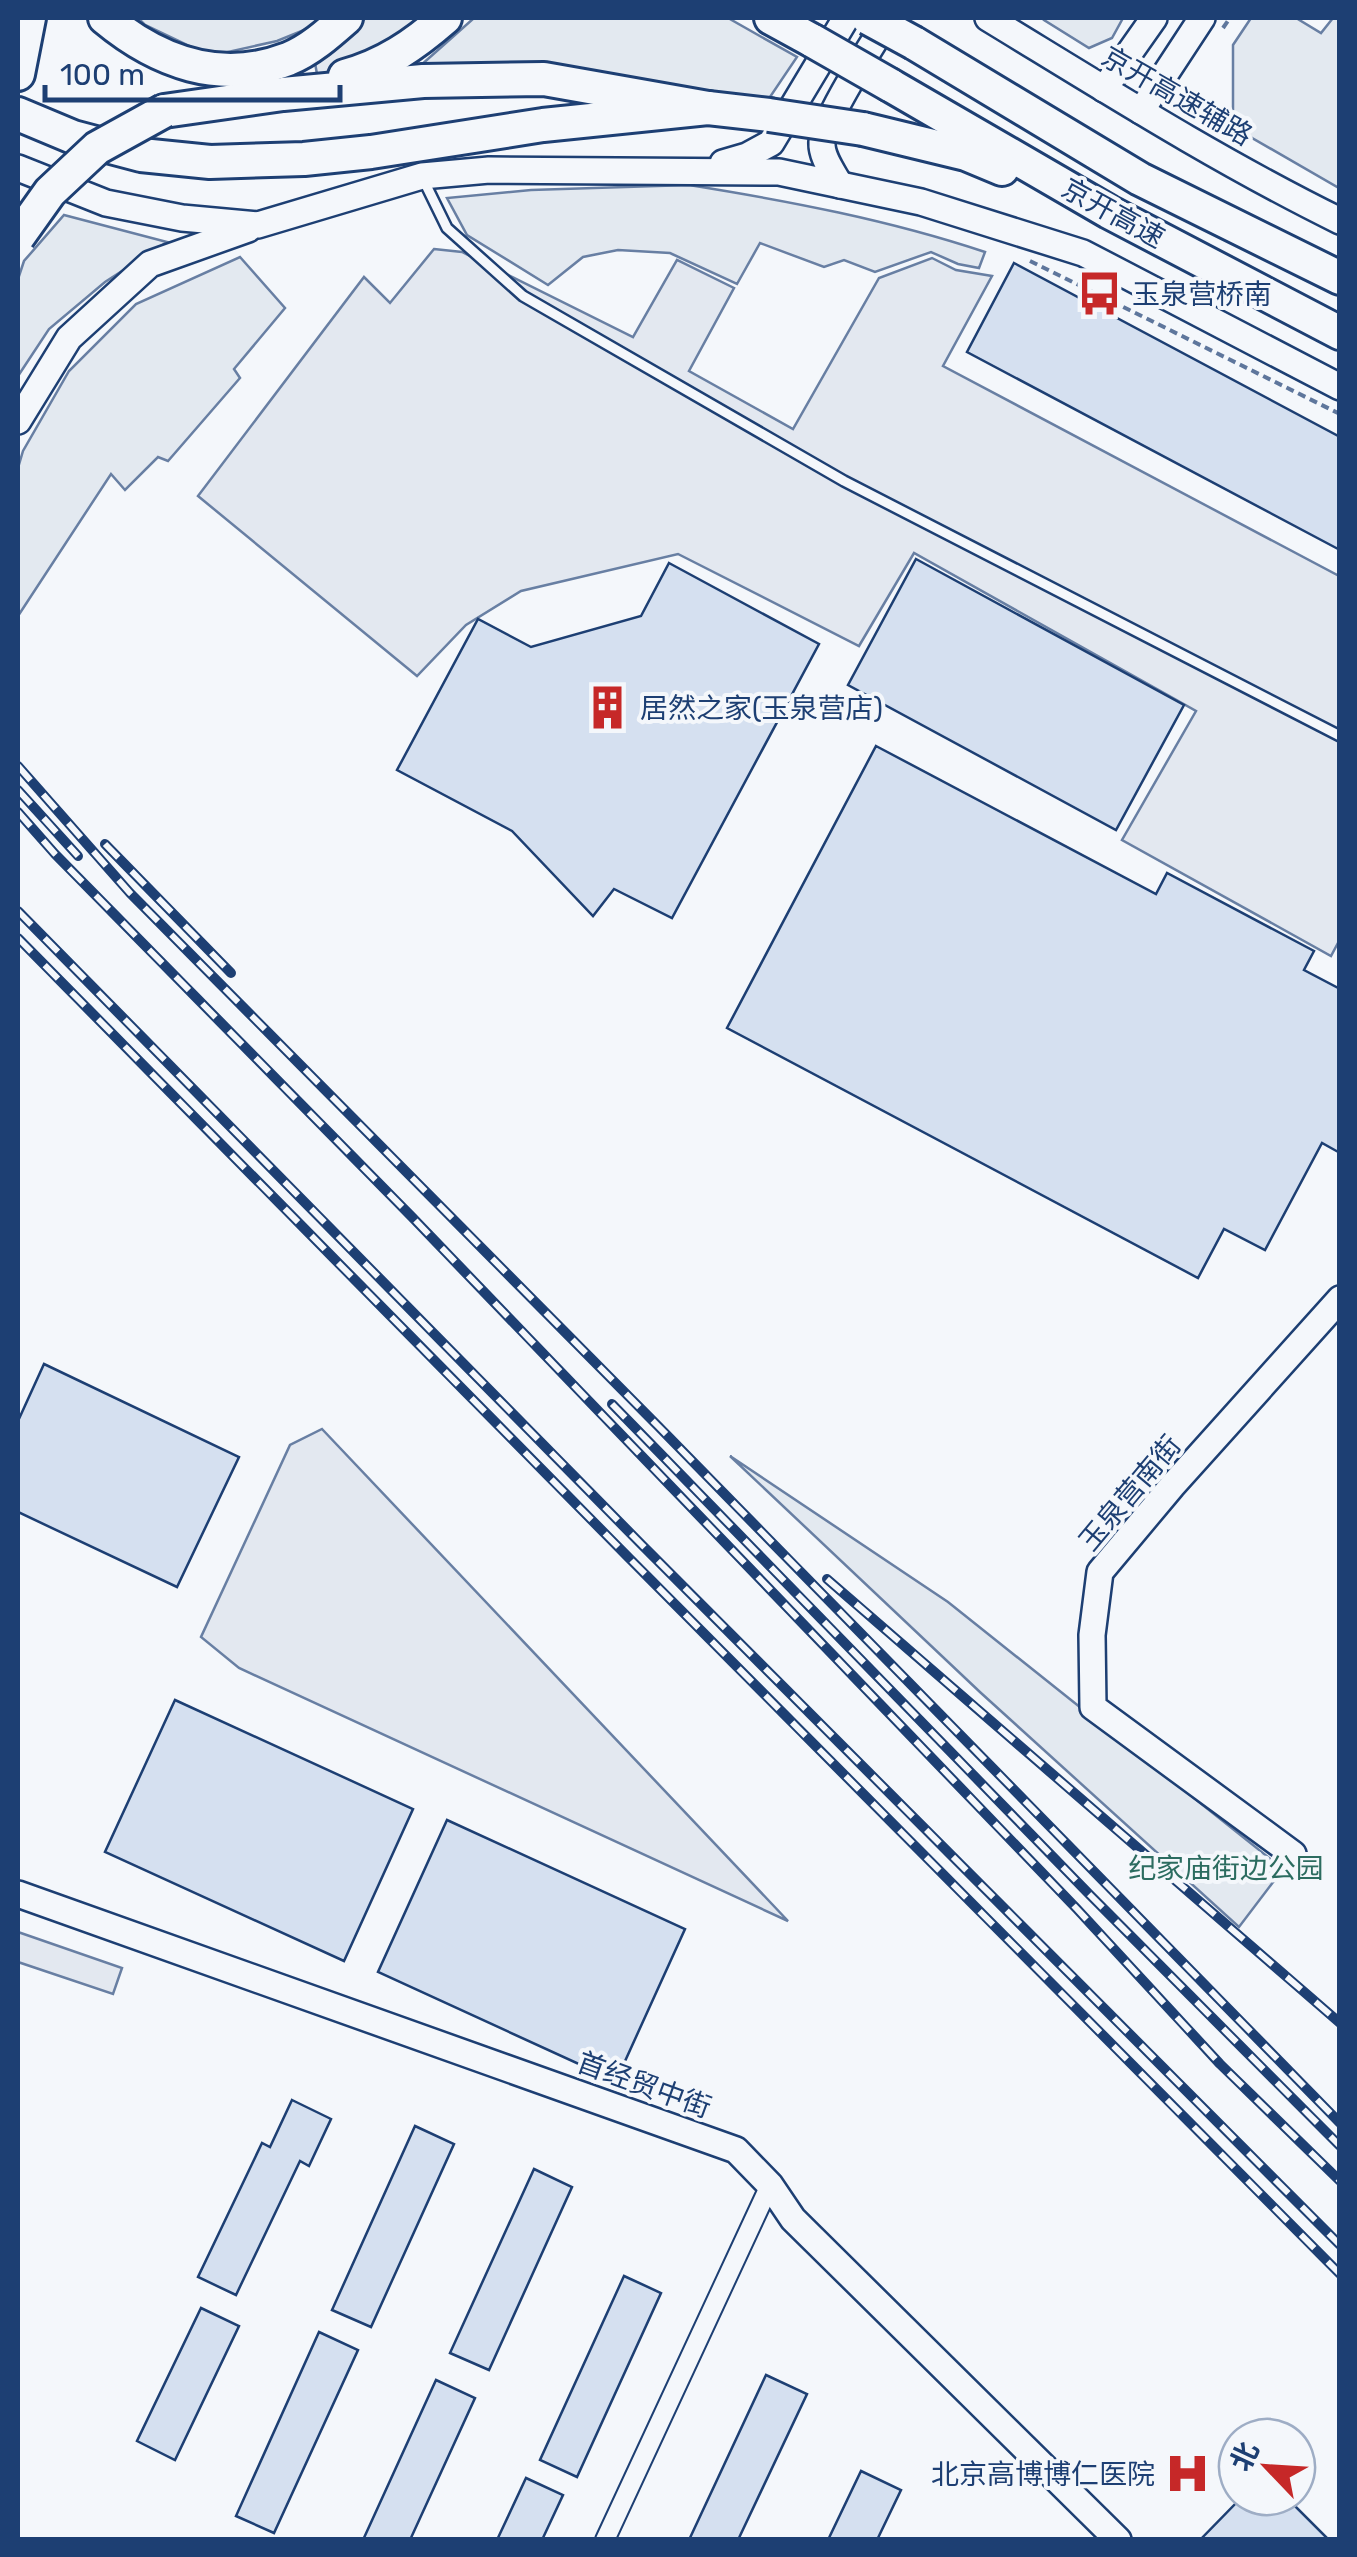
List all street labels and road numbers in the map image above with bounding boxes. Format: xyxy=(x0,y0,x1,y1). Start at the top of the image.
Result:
street label: 京开高速辅路 xyxy=(1096,40,1258,152)
street label: 京开高速 xyxy=(1056,171,1170,255)
street label: 玉泉营南街 xyxy=(1072,1429,1188,1557)
street label: 首经贸中街 xyxy=(573,2046,715,2124)

